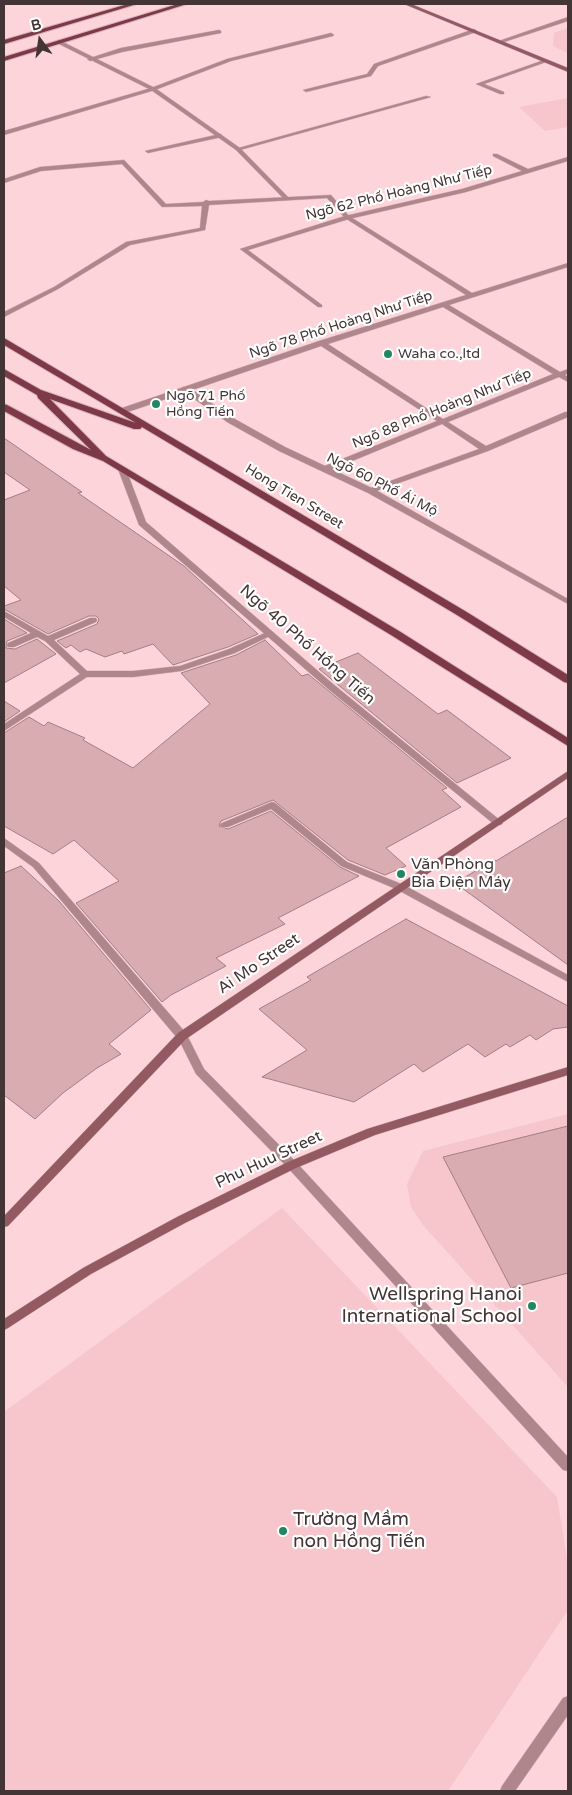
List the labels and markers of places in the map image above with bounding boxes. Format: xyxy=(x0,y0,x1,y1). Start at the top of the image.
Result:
place label: Waha co.,ltd xyxy=(398,346,480,362)
marker: Waha co.,ltd xyxy=(382,348,394,360)
place label: Ngõ 71 Phố Hồng Tiến xyxy=(166,388,246,421)
marker: Ngõ 71 Phố Hồng Tiến xyxy=(150,398,162,410)
place label: Văn Phòng Bia Điện Máy xyxy=(411,855,511,893)
marker: Văn Phòng Bia Điện Máy xyxy=(395,868,407,880)
place label: Wellspring Hanoi International School xyxy=(342,1284,522,1328)
marker: Wellspring Hanoi International School xyxy=(526,1300,538,1312)
place label: Trường Mầm non Hồng Tiến xyxy=(293,1509,425,1553)
marker: Trường Mầm non Hồng Tiến xyxy=(277,1525,289,1537)

